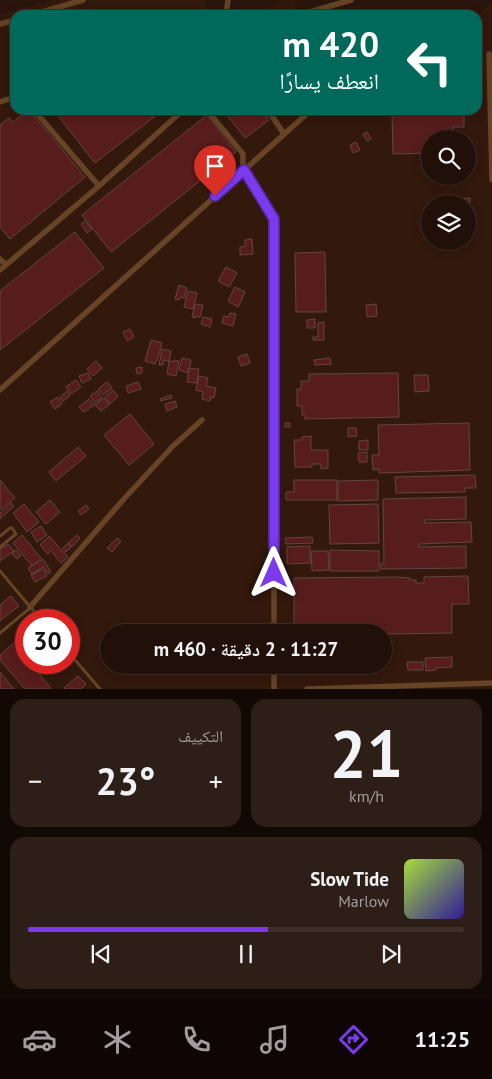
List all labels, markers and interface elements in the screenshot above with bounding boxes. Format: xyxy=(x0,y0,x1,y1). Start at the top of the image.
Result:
text: 420 m xyxy=(282,21,379,67)
icon: left xyxy=(397,30,462,95)
text: انعطف يسارًا xyxy=(279,67,379,95)
map controls xyxy=(421,130,476,250)
button: search xyxy=(421,130,476,185)
pin xyxy=(194,145,236,196)
icon: arrive xyxy=(201,152,229,180)
button: layers xyxy=(421,195,476,250)
position arrow xyxy=(247,546,299,598)
speed limit sign: 30 xyxy=(15,609,80,674)
text: 11:27 · 2 دقيقة · 460 m xyxy=(154,637,338,661)
text: 21 xyxy=(330,711,403,795)
text: التكييف xyxy=(178,726,223,746)
text: 23° xyxy=(96,756,155,805)
text: − xyxy=(28,762,42,799)
text: + xyxy=(209,762,223,799)
text: km/h xyxy=(349,786,384,806)
text: Slow Tide xyxy=(310,867,389,891)
text: Marlow xyxy=(338,891,389,911)
icon: previous xyxy=(87,940,115,968)
icon: pause xyxy=(232,940,260,968)
icon: next xyxy=(377,940,405,968)
icon: car xyxy=(22,1022,57,1057)
icon: climate xyxy=(100,1022,135,1057)
icon: phone xyxy=(179,1022,214,1057)
icon: music xyxy=(257,1022,292,1057)
icon: directions xyxy=(336,1022,371,1057)
text: 11:25 xyxy=(414,1025,470,1053)

